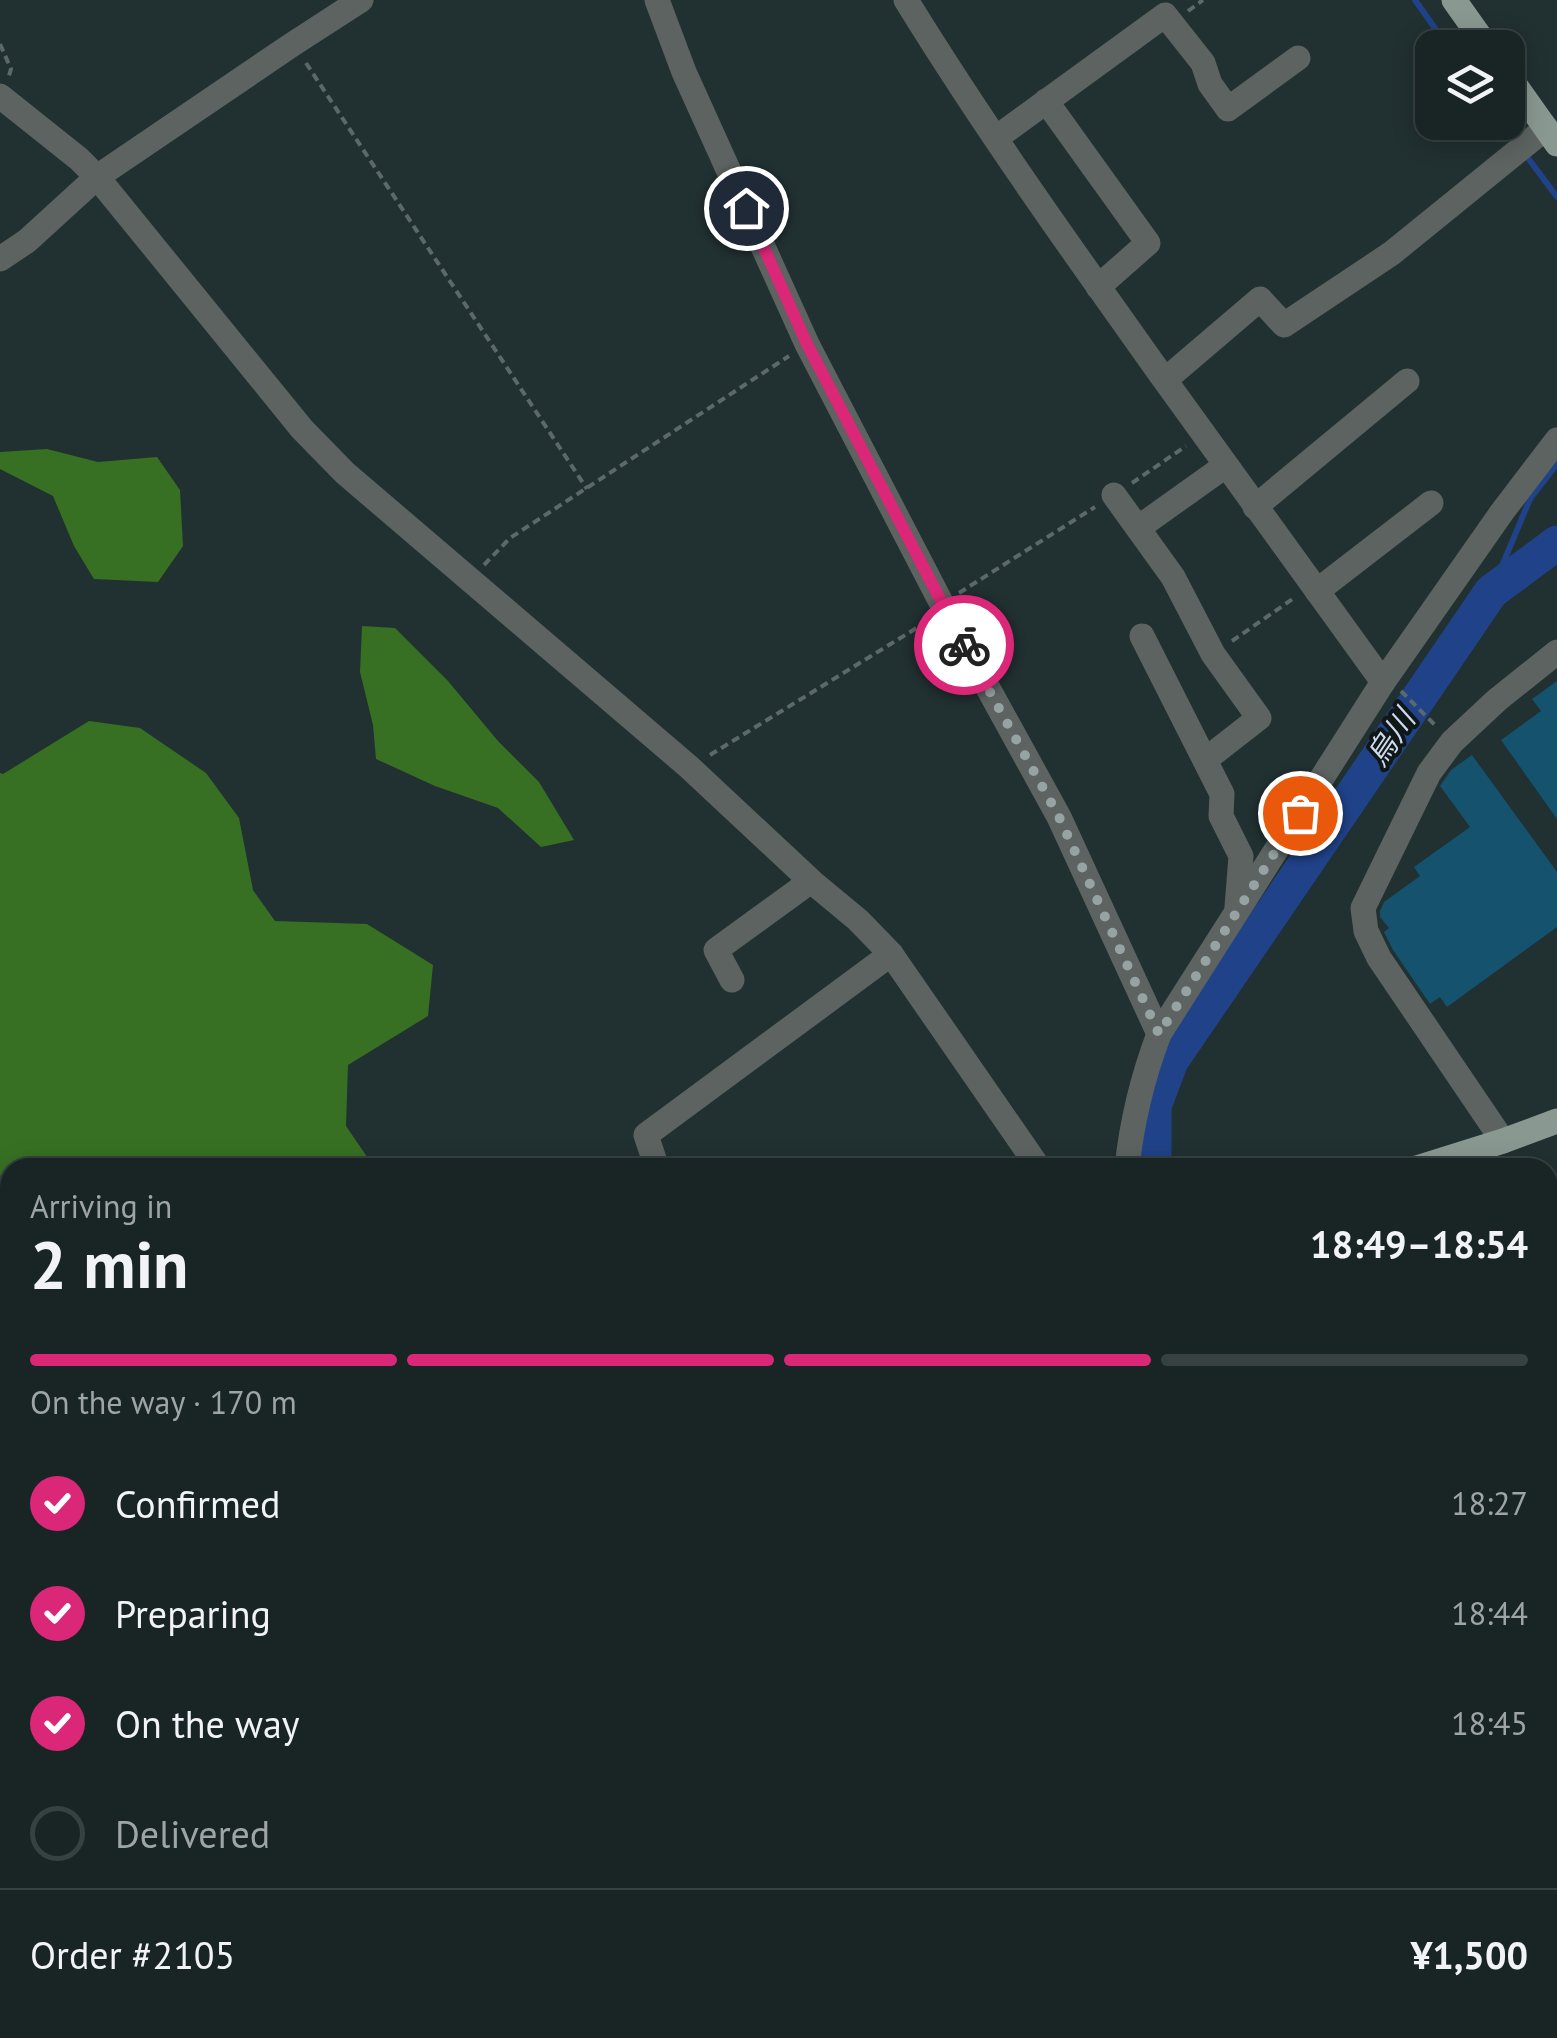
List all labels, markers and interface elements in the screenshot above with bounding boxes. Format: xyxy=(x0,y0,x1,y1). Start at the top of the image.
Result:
map controls xyxy=(1415,30,1525,140)
button: layers xyxy=(1415,30,1525,140)
pin xyxy=(704,166,789,251)
icon: home xyxy=(719,181,774,236)
courier xyxy=(914,595,1014,695)
icon: bike xyxy=(937,618,992,673)
water label: 烏川 xyxy=(1357,699,1424,773)
pin xyxy=(1258,771,1343,856)
icon: bag xyxy=(1273,786,1328,841)
text: Arriving in xyxy=(30,1185,172,1227)
text: 18:49–18:54 xyxy=(1310,1219,1528,1268)
text: 2 min xyxy=(30,1222,189,1306)
text: On the way · 170 m xyxy=(30,1381,297,1423)
icon: check xyxy=(30,1476,85,1531)
text: Confirmed xyxy=(115,1479,281,1528)
text: 18:27 xyxy=(1451,1482,1528,1524)
icon: check xyxy=(30,1586,85,1641)
text: Preparing xyxy=(115,1589,271,1638)
text: 18:44 xyxy=(1451,1592,1528,1634)
icon: check xyxy=(30,1696,85,1751)
text: On the way xyxy=(115,1699,300,1748)
text: 18:45 xyxy=(1451,1702,1528,1744)
text: Delivered xyxy=(115,1809,270,1858)
text: Order #2105 xyxy=(30,1930,235,1979)
text: ¥1,500 xyxy=(1411,1930,1528,1979)

